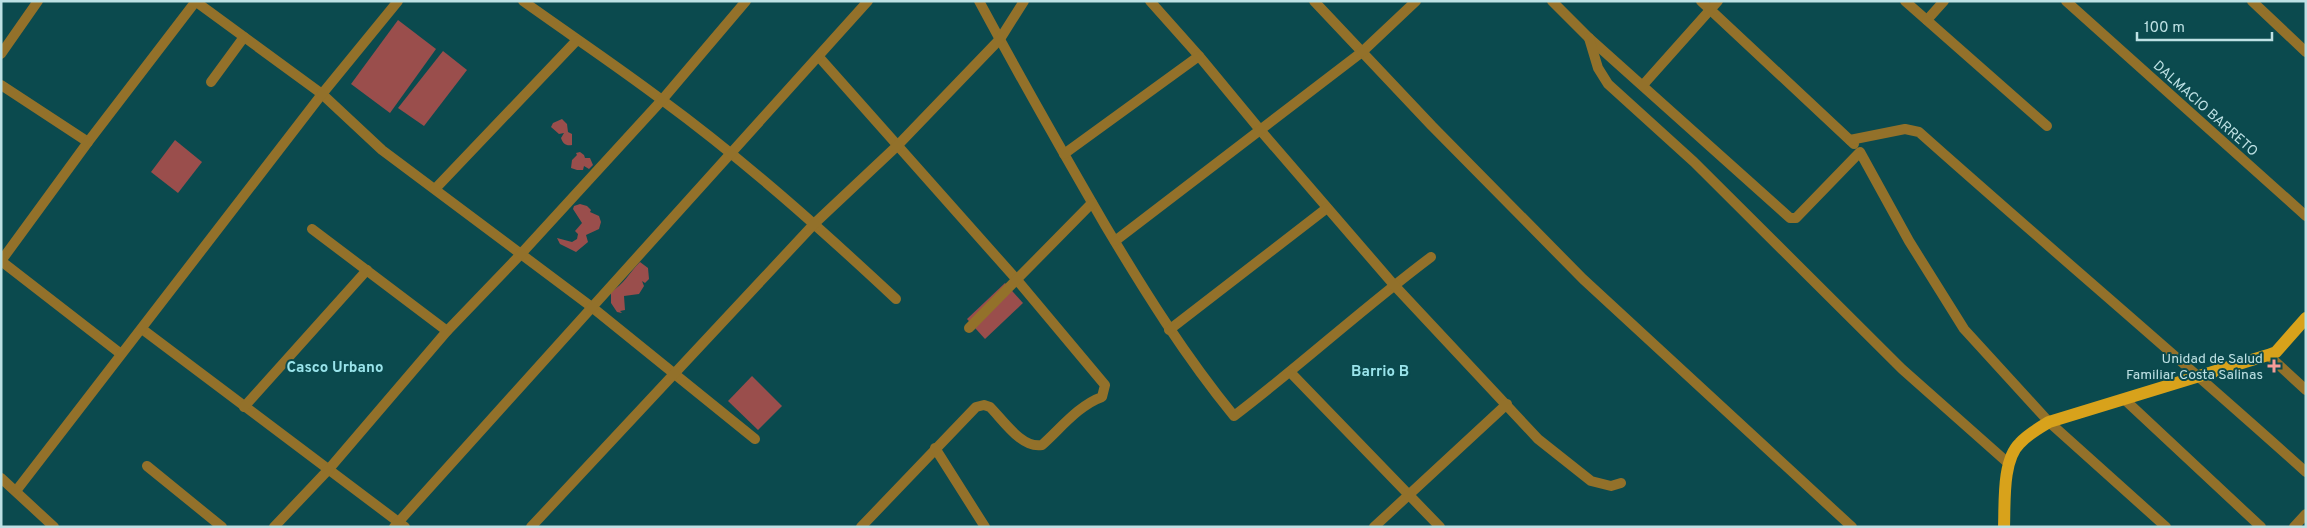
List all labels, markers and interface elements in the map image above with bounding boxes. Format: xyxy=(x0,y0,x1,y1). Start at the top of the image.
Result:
scale bar xyxy=(2137,10,2272,42)
text: 100 m xyxy=(2144,19,2185,38)
street label: DALMACIO BARRETO xyxy=(2149,58,2261,161)
place label: Unidad de Salud Familiar Costa Salinas xyxy=(2126,351,2263,384)
district label: Casco Urbano xyxy=(287,359,383,378)
marker: Unidad de Salud Familiar Costa Salinas xyxy=(2267,359,2281,373)
district label: Barrio B xyxy=(1351,363,1409,382)

